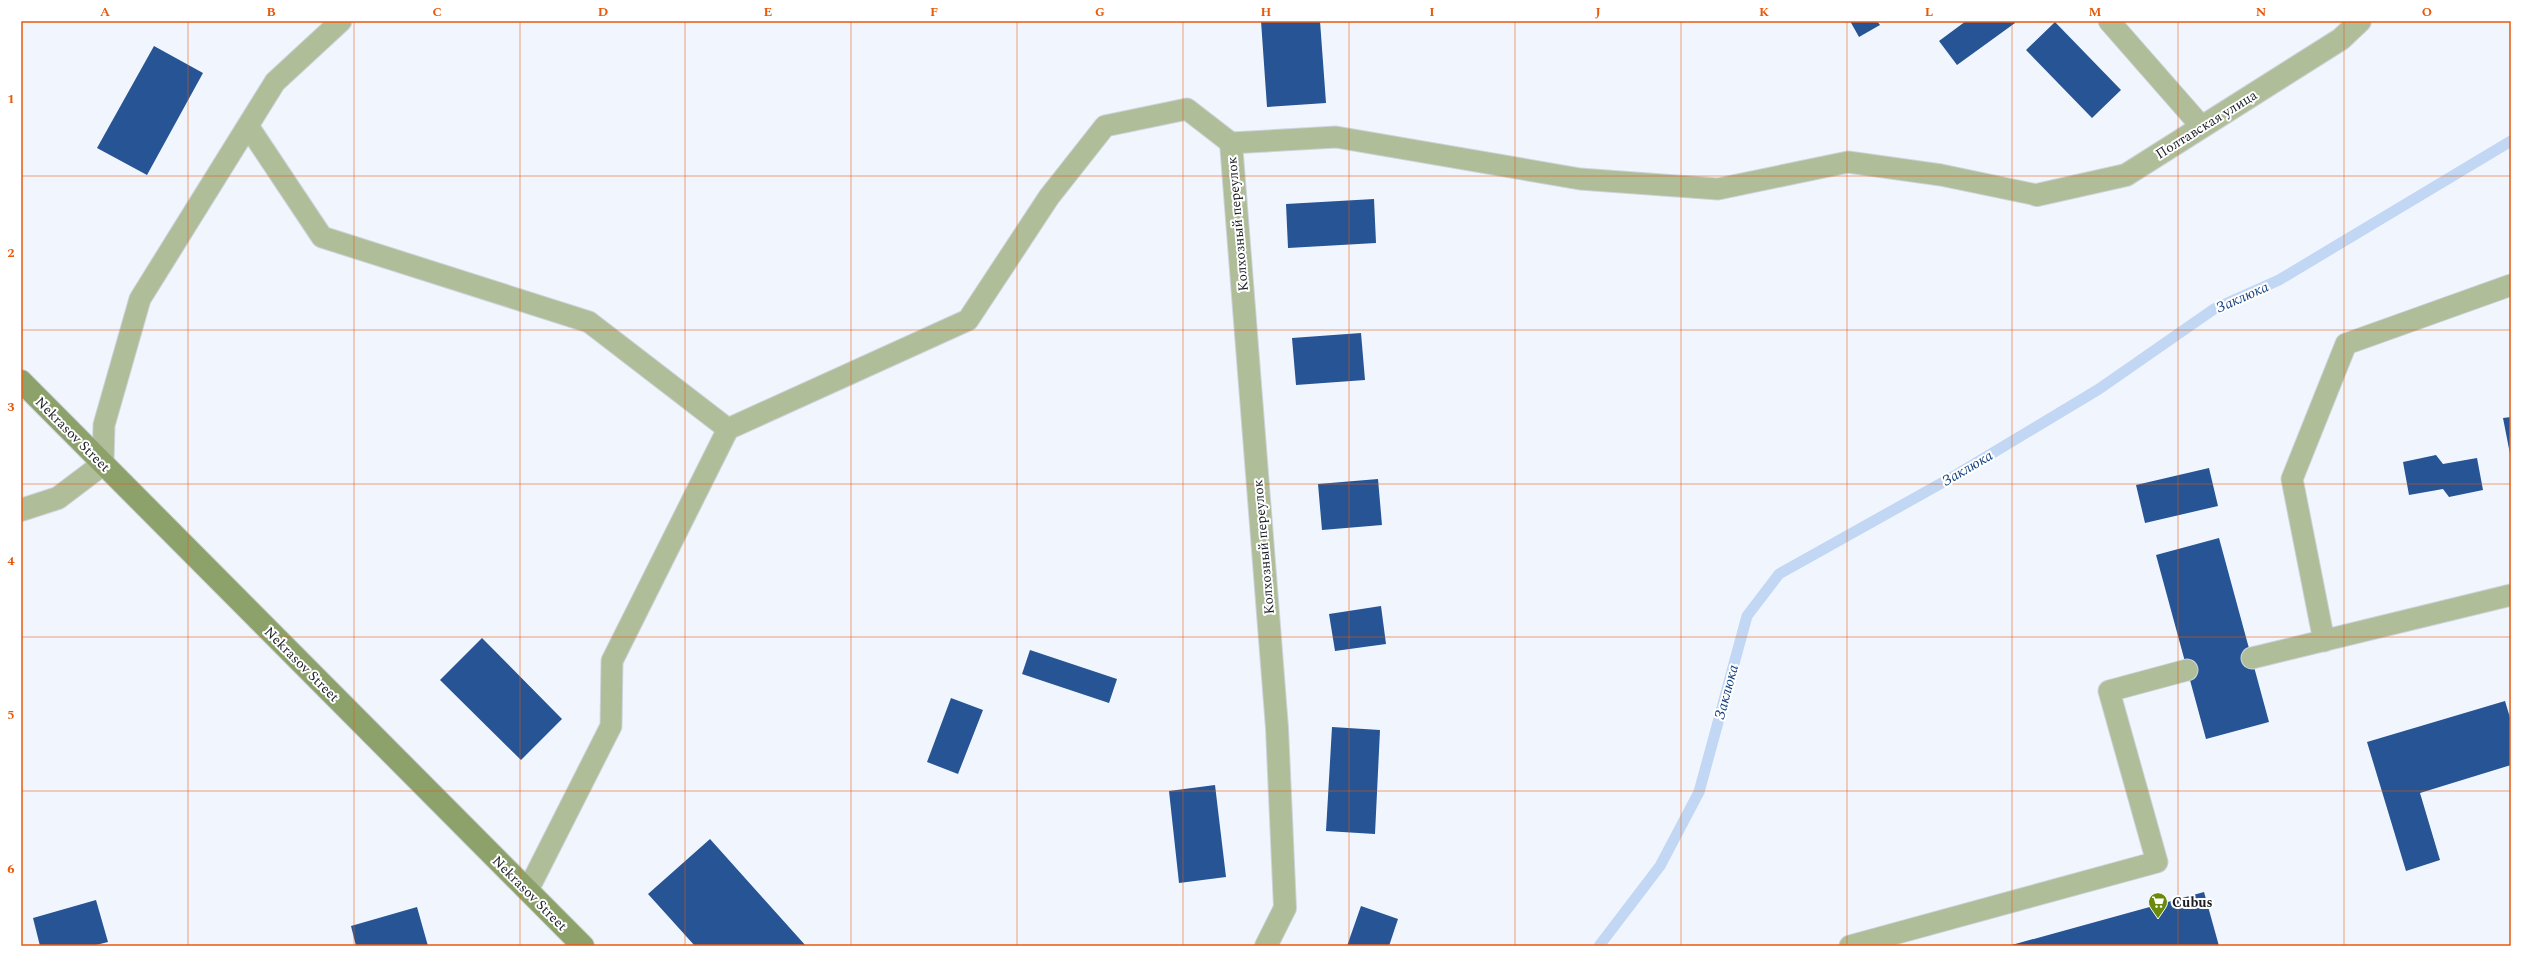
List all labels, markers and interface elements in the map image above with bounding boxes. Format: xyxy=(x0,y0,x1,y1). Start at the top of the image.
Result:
text: A xyxy=(100,2,110,22)
text: B xyxy=(266,2,276,22)
text: C xyxy=(432,2,442,22)
text: D xyxy=(598,2,608,22)
text: E xyxy=(764,2,773,22)
text: F xyxy=(930,2,938,22)
text: G xyxy=(1095,2,1105,22)
text: H xyxy=(1261,2,1272,22)
text: I xyxy=(1429,2,1435,22)
text: J xyxy=(1595,2,1601,22)
text: K xyxy=(1759,2,1769,22)
text: L xyxy=(1925,2,1933,22)
text: M xyxy=(2089,2,2102,22)
text: N xyxy=(2256,2,2267,22)
text: O xyxy=(2422,2,2432,22)
street label: Полтавская улица xyxy=(2151,85,2261,164)
text: 1 xyxy=(7,89,15,109)
street label: Колхозный переулок xyxy=(1221,155,1254,292)
text: 2 xyxy=(7,243,15,263)
water label: Заклюка xyxy=(2212,275,2273,319)
street label: Nekrasov Street xyxy=(30,392,115,477)
text: 3 xyxy=(7,397,15,417)
water label: Заклюка xyxy=(1937,444,1998,492)
street label: Колхозный переулок xyxy=(1247,478,1280,615)
text: 4 xyxy=(7,551,15,571)
street label: Nekrasov Street xyxy=(259,622,344,707)
water label: Заклюка xyxy=(1708,662,1745,722)
text: 5 xyxy=(7,705,15,725)
street label: Nekrasov Street xyxy=(487,851,572,936)
text: 6 xyxy=(7,859,15,879)
supermarket icon: Cubus xyxy=(2147,891,2169,919)
place label: Cubus xyxy=(2172,892,2213,913)

